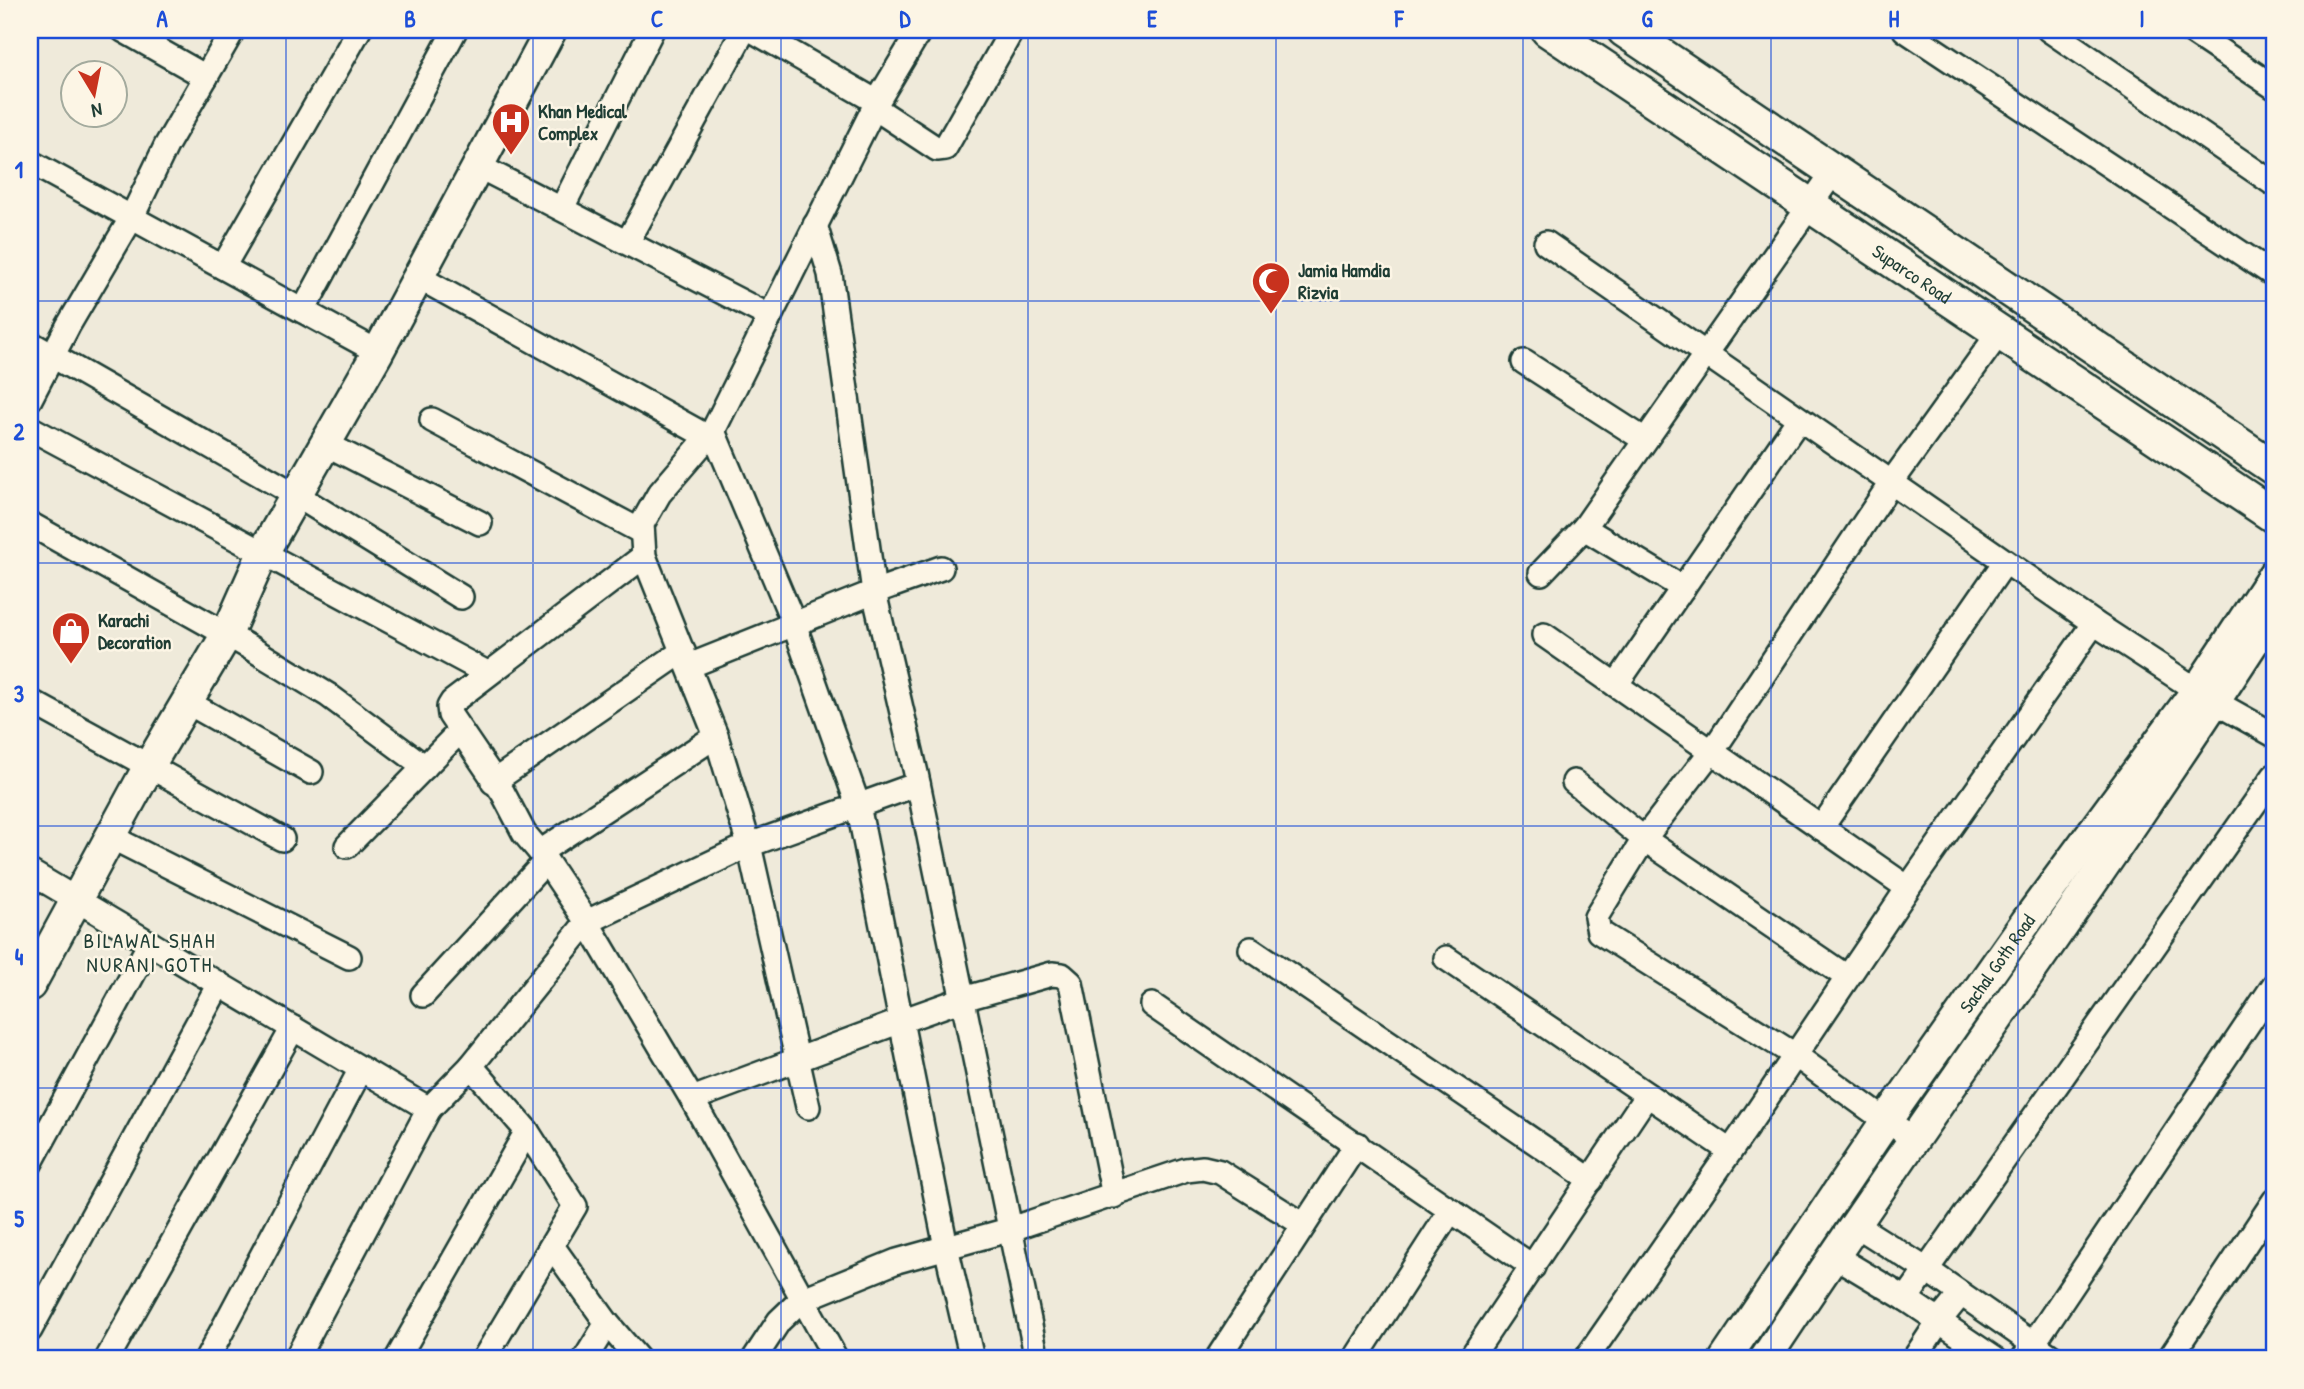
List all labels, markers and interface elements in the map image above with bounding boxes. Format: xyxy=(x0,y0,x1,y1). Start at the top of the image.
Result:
text: A xyxy=(156,3,168,34)
text: B xyxy=(404,3,416,34)
text: C xyxy=(651,3,663,34)
text: D xyxy=(900,3,912,34)
text: E xyxy=(1147,3,1158,34)
text: F xyxy=(1394,3,1405,34)
text: G xyxy=(1641,3,1653,34)
text: H xyxy=(1889,3,1900,34)
text: I xyxy=(2139,3,2145,34)
north arrow xyxy=(60,60,130,130)
text: N xyxy=(90,97,104,124)
place label: Khan Medical Complex xyxy=(538,98,628,147)
hospital icon: Khan Medical Complex xyxy=(490,101,532,156)
text: 1 xyxy=(15,154,23,185)
street label: Suparco Road xyxy=(1867,238,1957,310)
place label: Jamia Hamdia Rizvia xyxy=(1298,257,1390,305)
mosque icon: Jamia Hamdia Rizvia xyxy=(1250,260,1292,315)
text: 2 xyxy=(14,416,25,447)
place label: Karachi Decoration xyxy=(98,607,172,655)
shop icon: Karachi Decoration xyxy=(50,610,92,665)
text: 3 xyxy=(14,678,24,709)
street label: Sachal Goth Road xyxy=(1953,908,2041,1018)
district label: BILAWAL SHAH NURANI GOTH xyxy=(83,926,217,979)
text: 4 xyxy=(15,941,24,972)
text: 5 xyxy=(14,1203,24,1234)

